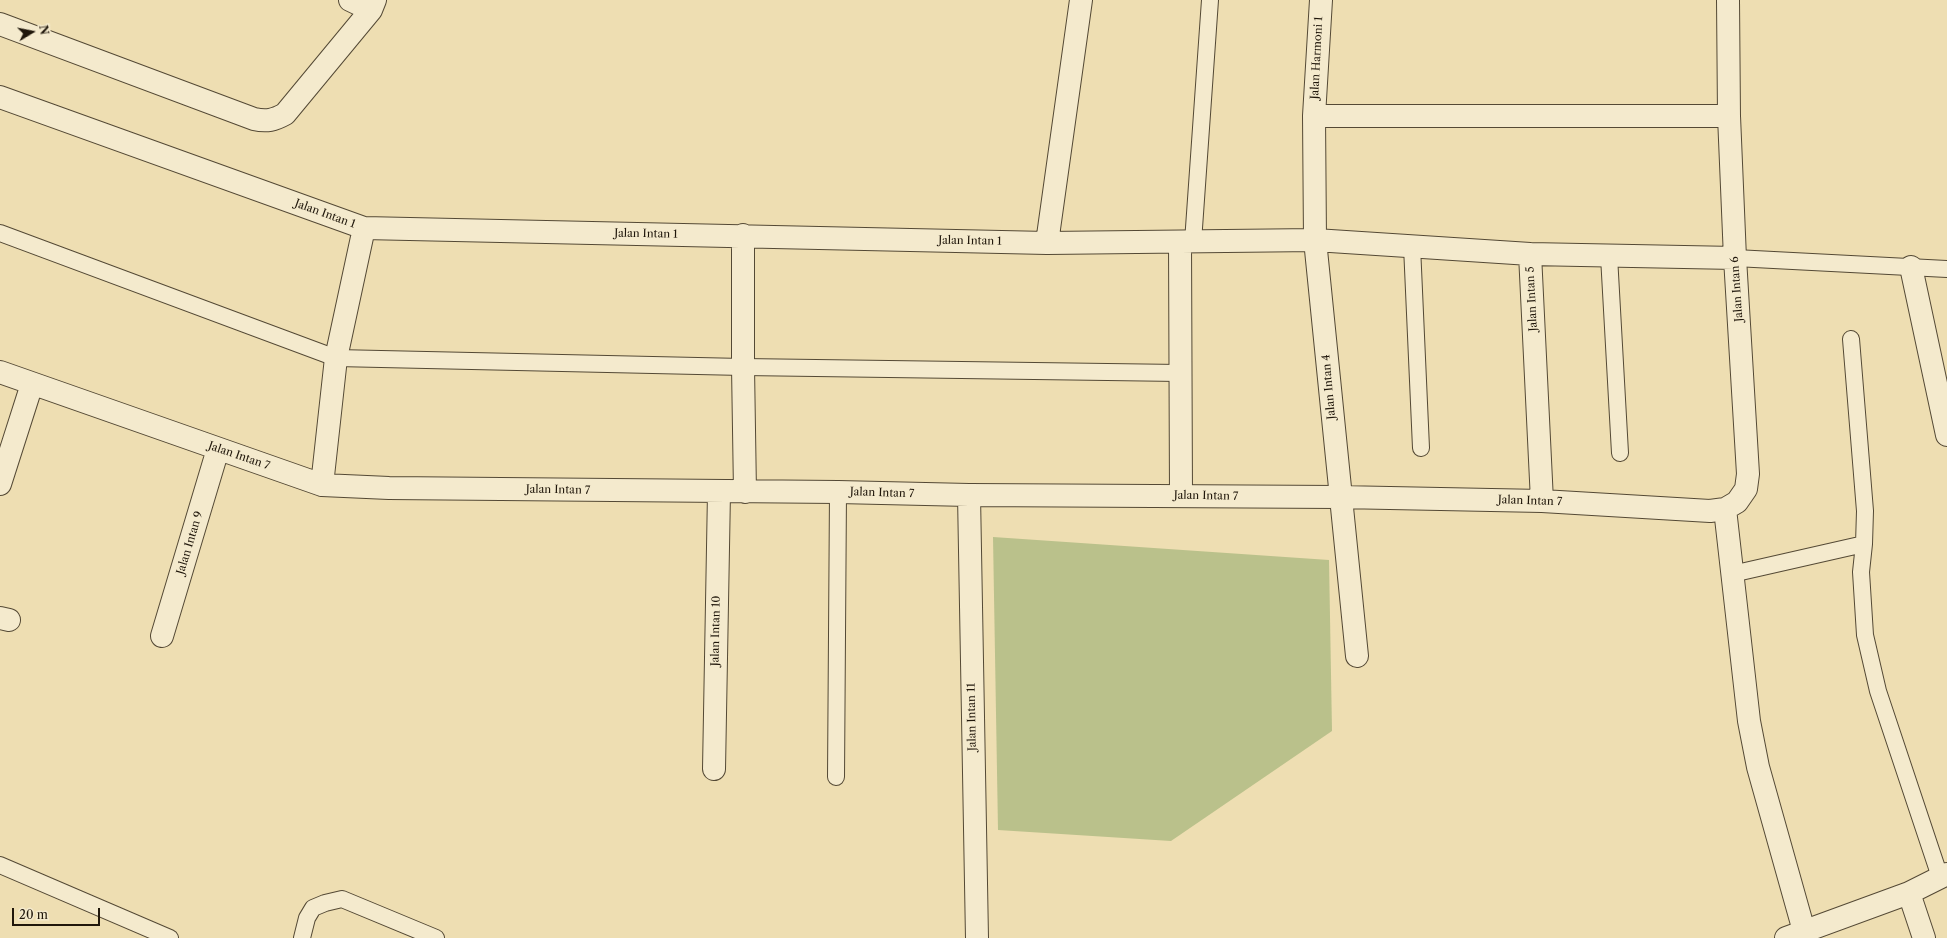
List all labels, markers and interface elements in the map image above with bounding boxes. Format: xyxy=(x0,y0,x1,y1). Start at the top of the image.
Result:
north arrow xyxy=(12,12,52,52)
street label: Jalan Harmoni 1 xyxy=(1308,16,1326,100)
text: N xyxy=(36,24,52,36)
street label: Jalan Intan 1 xyxy=(293,197,357,231)
street label: Jalan Intan 1 xyxy=(614,227,678,241)
street label: Jalan Intan 1 xyxy=(938,234,1002,248)
street label: Jalan Intan 6 xyxy=(1728,256,1746,322)
street label: Jalan Intan 5 xyxy=(1524,266,1540,332)
street label: Jalan Intan 4 xyxy=(1320,354,1338,420)
street label: Jalan Intan 7 xyxy=(206,439,272,473)
street label: Jalan Intan 7 xyxy=(526,483,590,497)
street label: Jalan Intan 7 xyxy=(850,485,914,501)
street label: Jalan Intan 7 xyxy=(1174,489,1238,503)
street label: Jalan Intan 7 xyxy=(1498,493,1562,509)
street label: Jalan Intan 9 xyxy=(174,510,206,576)
street label: Jalan Intan 10 xyxy=(709,596,723,666)
street label: Jalan Intan 11 xyxy=(965,683,979,751)
scale bar xyxy=(14,900,102,926)
text: 20 m xyxy=(19,907,48,922)

